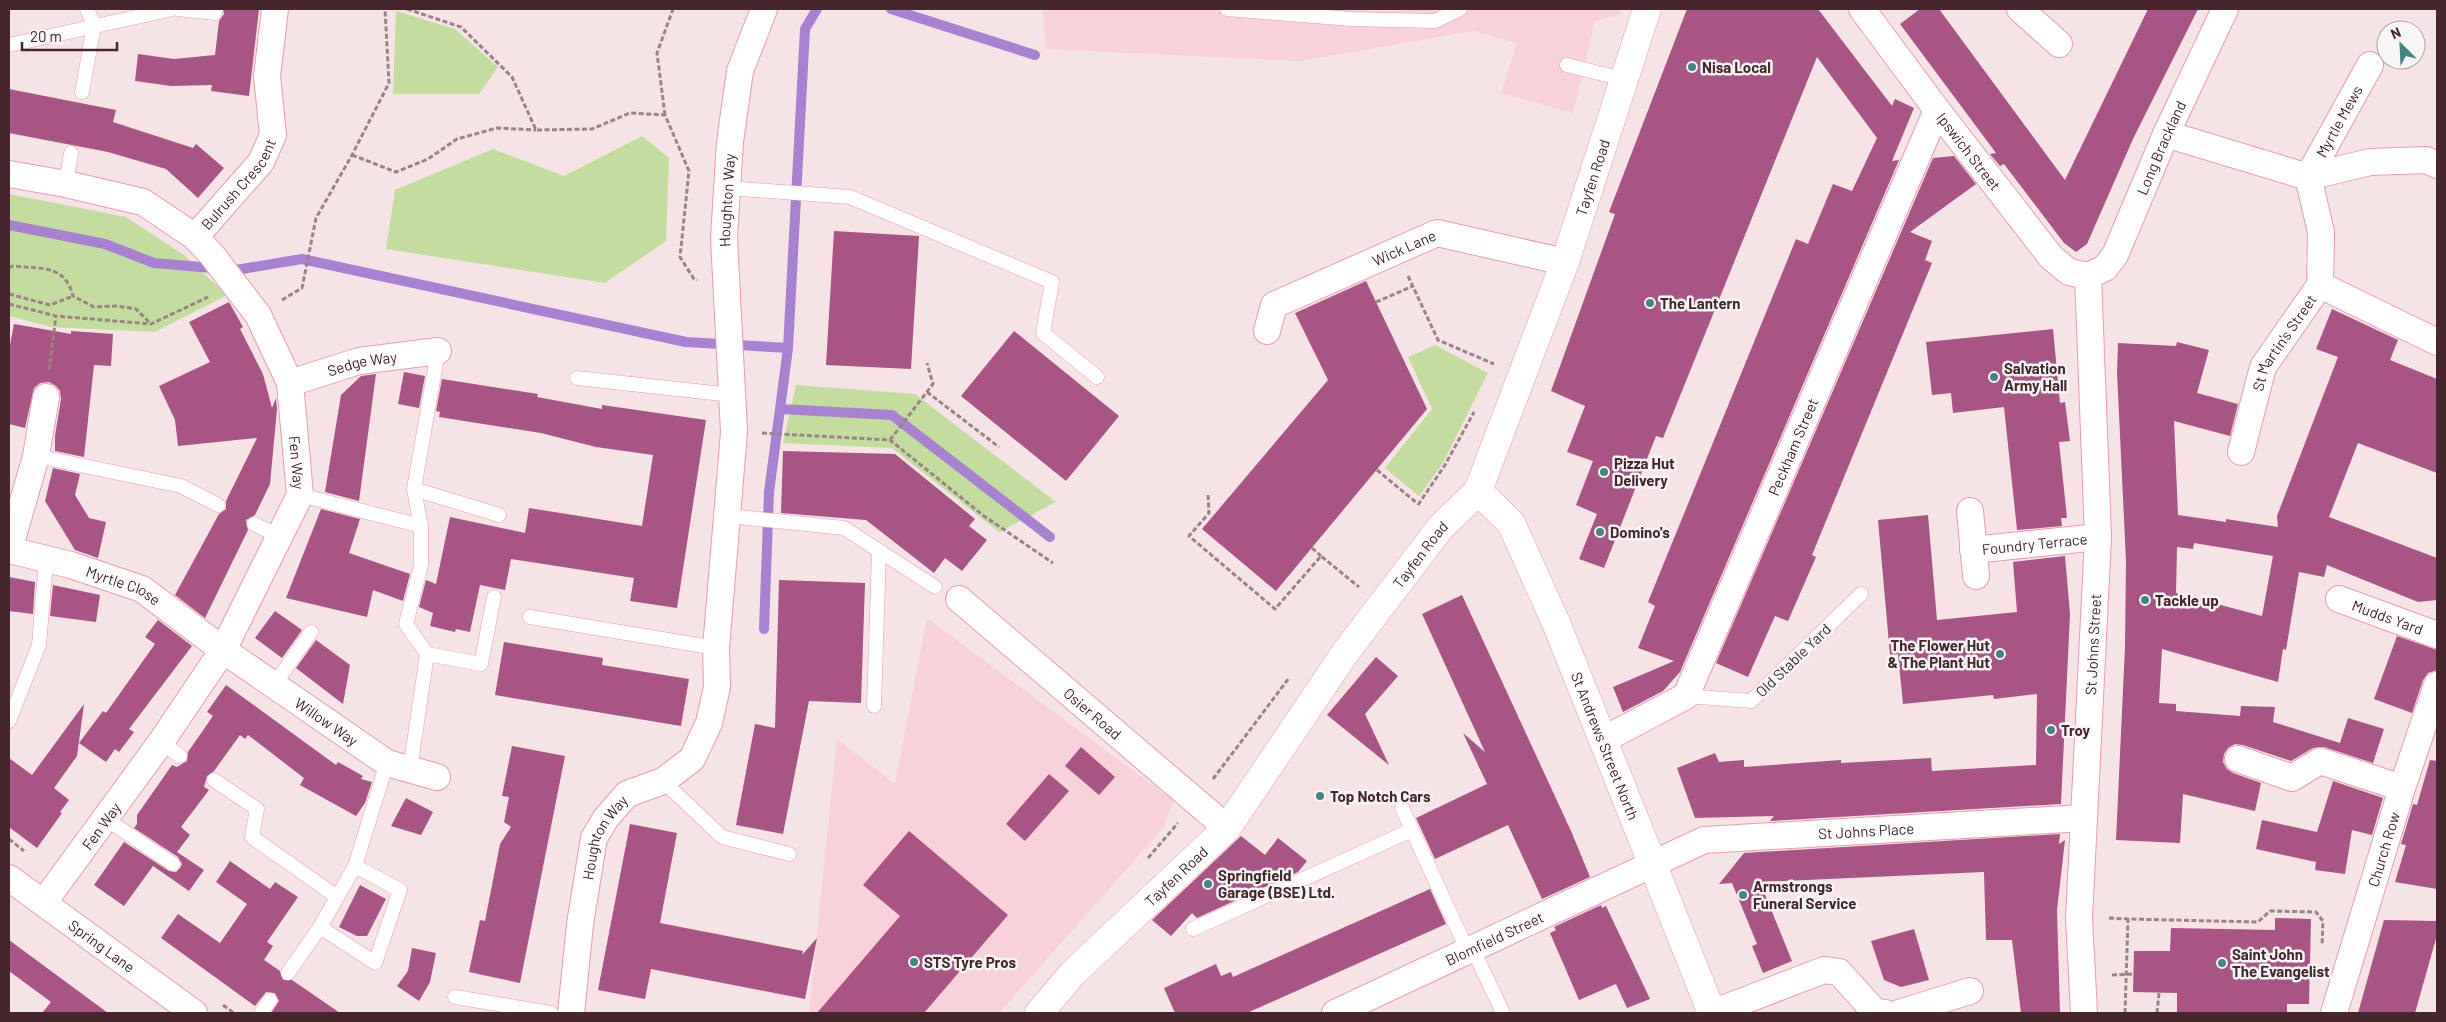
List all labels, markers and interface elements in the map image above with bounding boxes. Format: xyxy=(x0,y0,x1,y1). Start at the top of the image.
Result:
scale bar xyxy=(22,20,118,52)
north arrow xyxy=(2376,20,2426,70)
text: N xyxy=(2388,23,2403,42)
text: 20 m xyxy=(30,27,62,45)
place label: Nisa Local xyxy=(1702,58,1771,76)
marker: Nisa Local xyxy=(1686,61,1698,73)
street label: Myrtle Mews xyxy=(2312,82,2366,160)
street label: Long Brackland xyxy=(2132,98,2190,197)
street label: Ipswich Street xyxy=(1933,109,2005,194)
street label: Bulrush Crescent xyxy=(197,136,279,233)
street label: Tayfen Road xyxy=(1572,137,1613,218)
street label: Houghton Way xyxy=(715,153,738,247)
street label: Wick Lane xyxy=(1369,226,1438,269)
street label: St Martin's Street xyxy=(2248,291,2320,393)
place label: The Lantern xyxy=(1660,294,1741,312)
marker: The Lantern xyxy=(1644,297,1656,309)
street label: Sedge Way xyxy=(325,347,398,380)
place label: Salvation Army Hall xyxy=(2004,359,2067,394)
marker: Salvation Army Hall xyxy=(1988,371,2000,383)
street label: Peckham Street xyxy=(1764,395,1821,498)
street label: Fen Way xyxy=(286,435,308,490)
place label: Pizza Hut Delivery xyxy=(1614,454,1675,489)
marker: Pizza Hut Delivery xyxy=(1598,466,1610,478)
street label: Tayfen Road xyxy=(1389,517,1451,592)
place label: Domino's xyxy=(1610,523,1670,541)
marker: Domino's xyxy=(1594,526,1606,538)
street label: Foundry Terrace xyxy=(1981,529,2088,558)
street label: Myrtle Close xyxy=(84,562,164,609)
place label: Tackle up xyxy=(2155,591,2219,609)
street label: St Johns Street xyxy=(2081,593,2104,696)
marker: Tackle up xyxy=(2139,594,2151,606)
street label: Mudds Yard xyxy=(2350,596,2426,638)
street label: Old Stable Yard xyxy=(1752,620,1834,700)
place label: The Flower Hut & The Plant Hut xyxy=(1888,636,1990,671)
marker: The Flower Hut & The Plant Hut xyxy=(1994,648,2006,660)
street label: St Andrews Street North xyxy=(1568,669,1643,823)
street label: Osier Road xyxy=(1060,684,1125,743)
street label: Willow Way xyxy=(292,693,362,749)
place label: Troy xyxy=(2061,721,2090,739)
marker: Troy xyxy=(2045,724,2057,736)
place label: Top Notch Cars xyxy=(1330,787,1431,805)
marker: Top Notch Cars xyxy=(1314,790,1326,802)
street label: Houghton Way xyxy=(578,791,631,881)
street label: Fen Way xyxy=(78,799,124,853)
street label: Church Row xyxy=(2364,809,2403,889)
street label: St Johns Place xyxy=(1818,819,1915,842)
street label: Tayfen Road xyxy=(1141,842,1211,910)
place label: Springfield Garage (BSE) Ltd. xyxy=(1218,866,1335,901)
place label: Armstrongs Funeral Service xyxy=(1753,877,1856,912)
marker: Springfield Garage (BSE) Ltd. xyxy=(1202,878,1214,890)
marker: Armstrongs Funeral Service xyxy=(1737,889,1749,901)
street label: Blomfield Street xyxy=(1442,908,1546,969)
street label: Spring Lane xyxy=(65,916,139,976)
place label: Saint John The Evangelist xyxy=(2232,945,2330,980)
place label: STS Tyre Pros xyxy=(924,953,1017,971)
marker: STS Tyre Pros xyxy=(908,956,920,968)
marker: Saint John The Evangelist xyxy=(2216,957,2228,969)

